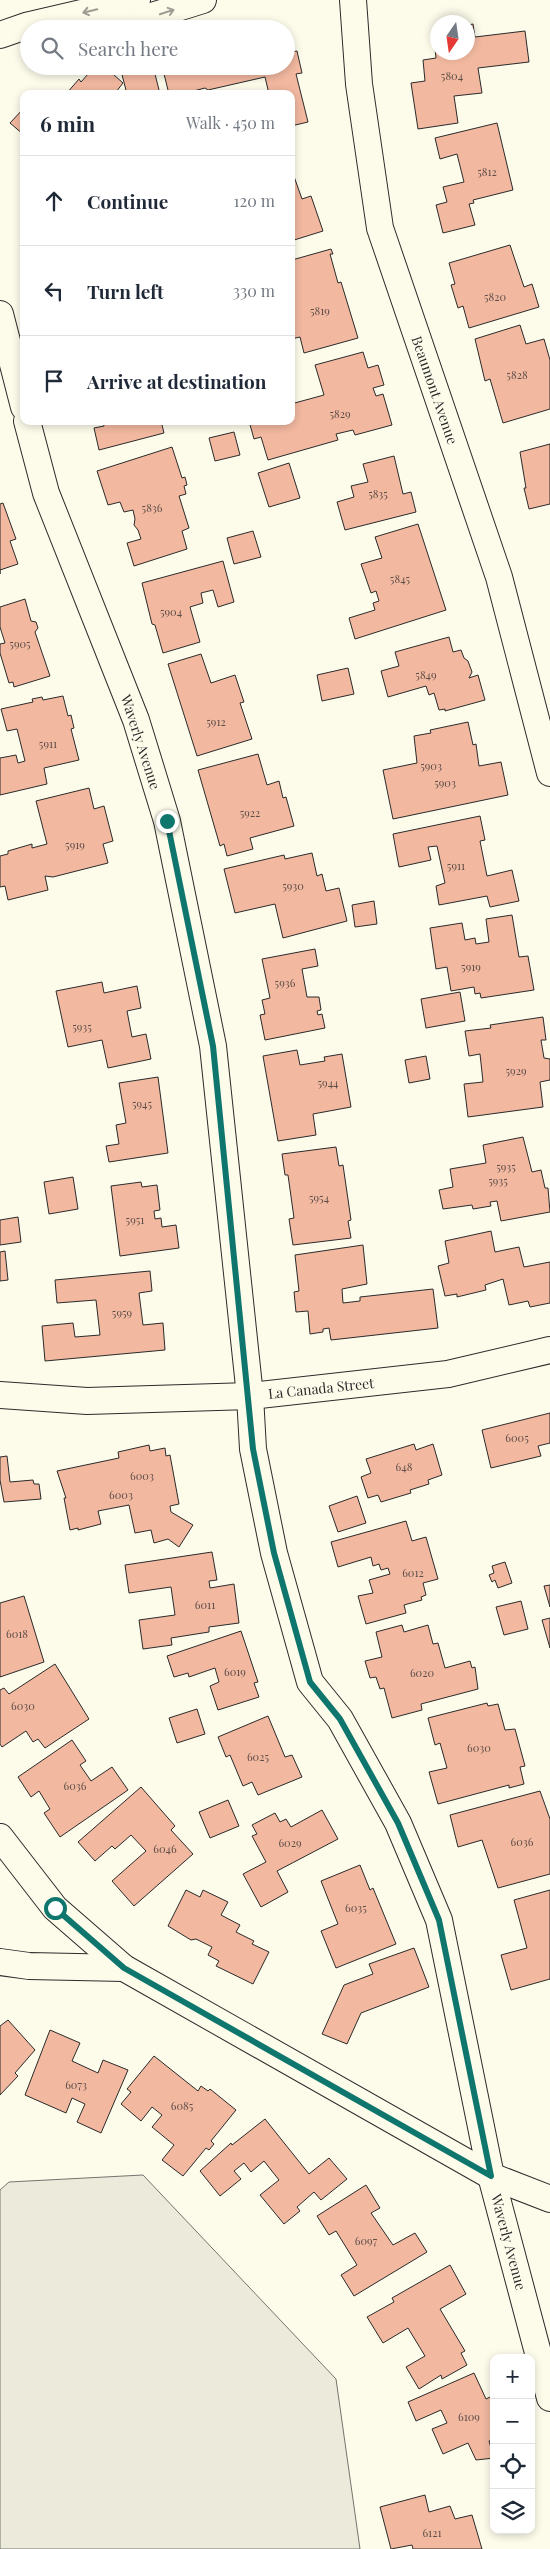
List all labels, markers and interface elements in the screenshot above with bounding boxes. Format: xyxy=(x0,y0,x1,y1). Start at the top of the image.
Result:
one-way arrow xyxy=(158,6,174,16)
one-way arrow xyxy=(82,7,98,16)
north arrow xyxy=(430,15,475,60)
search box xyxy=(20,20,295,75)
icon: search xyxy=(38,34,66,62)
text: Search here xyxy=(78,35,178,61)
house number: 5804 xyxy=(441,68,464,83)
text: 6 min xyxy=(40,109,95,137)
text: Walk · 450 m xyxy=(186,112,275,133)
house number: 5812 xyxy=(477,164,497,179)
icon: ahead xyxy=(40,187,68,215)
text: Continue xyxy=(87,188,168,214)
text: 120 m xyxy=(234,190,275,211)
icon: left xyxy=(40,277,68,305)
text: Turn left xyxy=(87,278,164,304)
text: 330 m xyxy=(233,280,275,301)
house number: 5820 xyxy=(484,289,506,304)
house number: 5819 xyxy=(310,303,330,318)
street label: Beaumont Avenue xyxy=(408,333,462,447)
icon: arrive xyxy=(40,367,68,395)
house number: 5828 xyxy=(506,367,528,382)
text: Arrive at destination xyxy=(87,368,267,394)
house number: 5829 xyxy=(329,406,351,421)
house number: 5835 xyxy=(368,486,388,501)
house number: 5836 xyxy=(142,500,163,515)
house number: 5845 xyxy=(390,571,411,586)
house number: 5904 xyxy=(160,604,183,619)
house number: 5905 xyxy=(9,636,31,651)
house number: 5849 xyxy=(415,667,437,682)
street label: Waverly Avenue xyxy=(116,691,165,792)
house number: 5912 xyxy=(206,714,226,729)
house number: 5911 xyxy=(39,736,57,751)
house number: 5903 xyxy=(420,758,442,773)
house number: 5903 xyxy=(434,775,456,790)
house number: 5922 xyxy=(240,805,260,820)
route end xyxy=(156,810,179,833)
house number: 5919 xyxy=(65,837,85,852)
house number: 5911 xyxy=(447,858,465,873)
house number: 5930 xyxy=(282,878,304,893)
house number: 5919 xyxy=(461,959,481,974)
house number: 5936 xyxy=(275,975,296,990)
house number: 5935 xyxy=(72,1019,92,1034)
house number: 5929 xyxy=(505,1063,527,1078)
house number: 5944 xyxy=(317,1075,339,1090)
house number: 5945 xyxy=(132,1096,153,1111)
house number: 5935 xyxy=(496,1159,516,1174)
house number: 5935 xyxy=(488,1173,508,1188)
house number: 5954 xyxy=(309,1190,330,1205)
house number: 5951 xyxy=(126,1212,144,1227)
house number: 5959 xyxy=(112,1305,133,1320)
street label: La Canada Street xyxy=(267,1373,376,1403)
house number: 6005 xyxy=(505,1430,529,1445)
house number: 648 xyxy=(396,1459,413,1474)
house number: 6003 xyxy=(130,1468,154,1483)
house number: 6003 xyxy=(109,1487,133,1502)
house number: 6012 xyxy=(402,1565,424,1580)
house number: 6011 xyxy=(195,1597,215,1612)
house number: 6018 xyxy=(6,1626,28,1641)
house number: 6019 xyxy=(224,1664,246,1679)
house number: 6020 xyxy=(410,1665,434,1680)
house number: 6030 xyxy=(11,1698,35,1713)
house number: 6030 xyxy=(467,1740,491,1755)
house number: 6025 xyxy=(247,1749,269,1764)
house number: 6036 xyxy=(64,1778,87,1793)
house number: 6036 xyxy=(511,1834,534,1849)
house number: 6029 xyxy=(278,1835,302,1850)
house number: 6046 xyxy=(153,1841,177,1856)
route start xyxy=(44,1897,67,1920)
house number: 6035 xyxy=(345,1900,367,1915)
house number: 6073 xyxy=(65,2077,87,2092)
house number: 6085 xyxy=(171,2098,194,2113)
street label: Waverly Avenue xyxy=(487,2191,531,2292)
house number: 6097 xyxy=(355,2233,378,2248)
map controls xyxy=(490,2354,535,2534)
button: + xyxy=(490,2354,535,2399)
button: − xyxy=(490,2399,535,2444)
house number: 6109 xyxy=(458,2409,480,2424)
button: locate xyxy=(490,2444,535,2489)
button: layers xyxy=(490,2489,535,2534)
house number: 6121 xyxy=(422,2525,442,2540)

